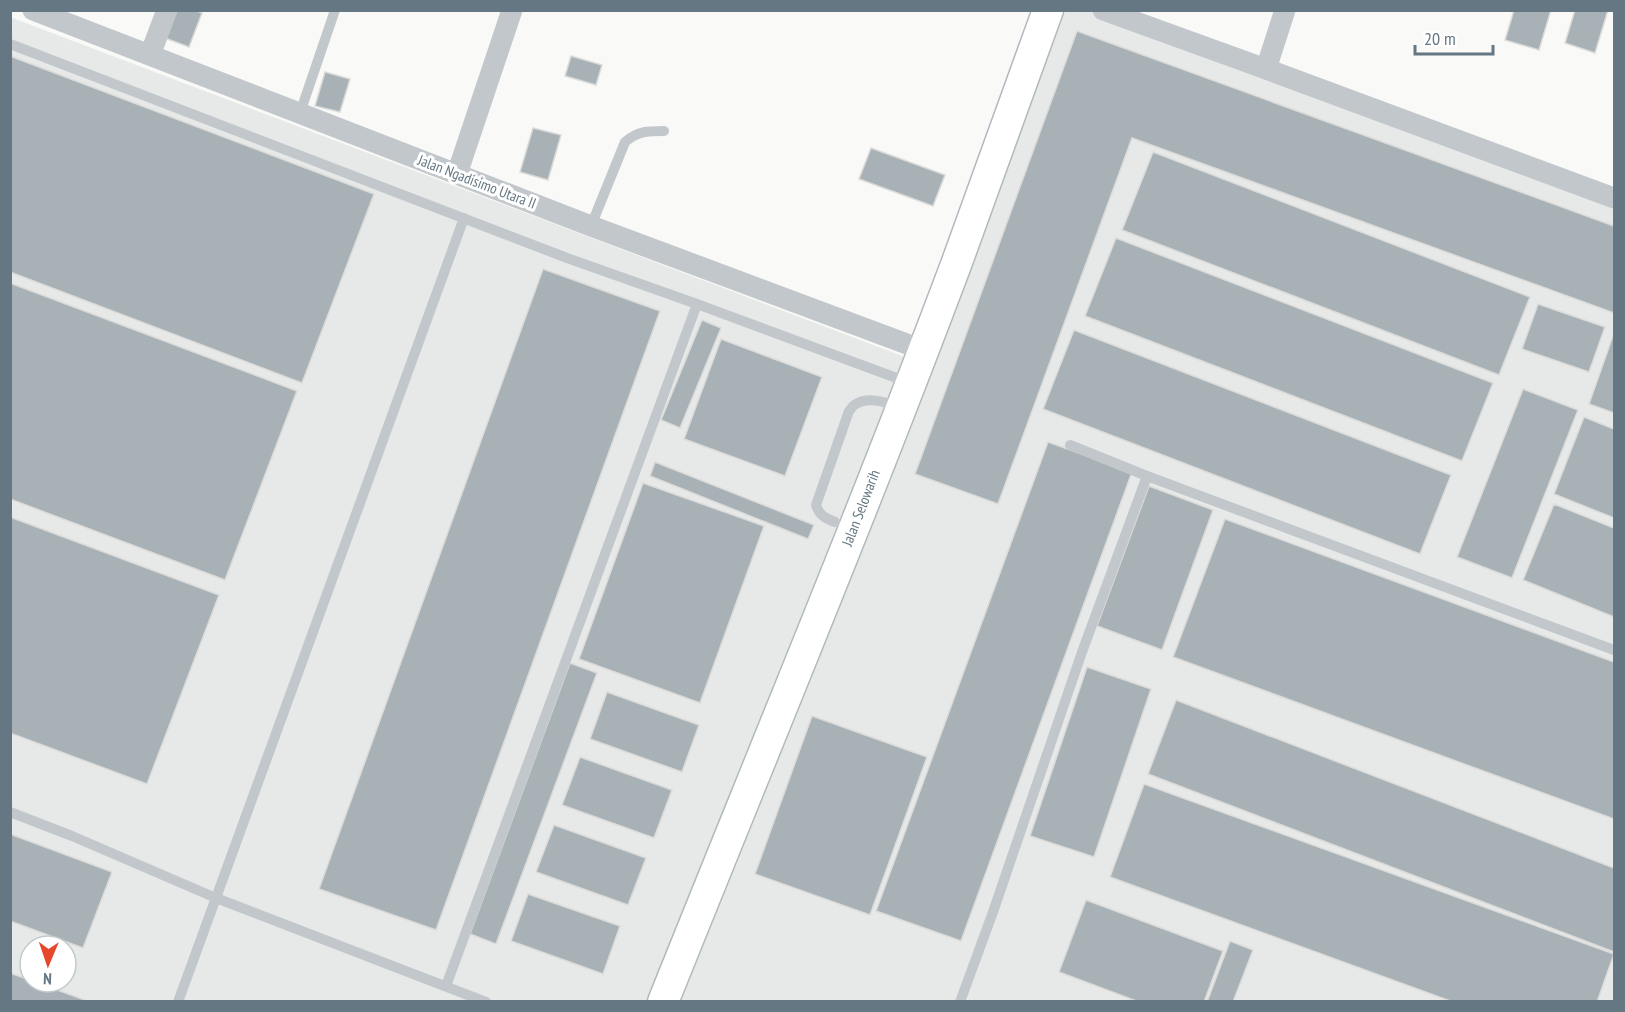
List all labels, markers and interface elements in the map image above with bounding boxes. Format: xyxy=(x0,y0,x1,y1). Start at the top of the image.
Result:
scale bar xyxy=(1415,18,1493,56)
text: 20 m xyxy=(1424,27,1456,50)
street label: Jalan Ngadisimo Utara II xyxy=(414,150,539,213)
street label: Jalan Selowarih xyxy=(837,467,884,550)
north arrow xyxy=(18,934,78,994)
text: N xyxy=(43,969,52,989)

